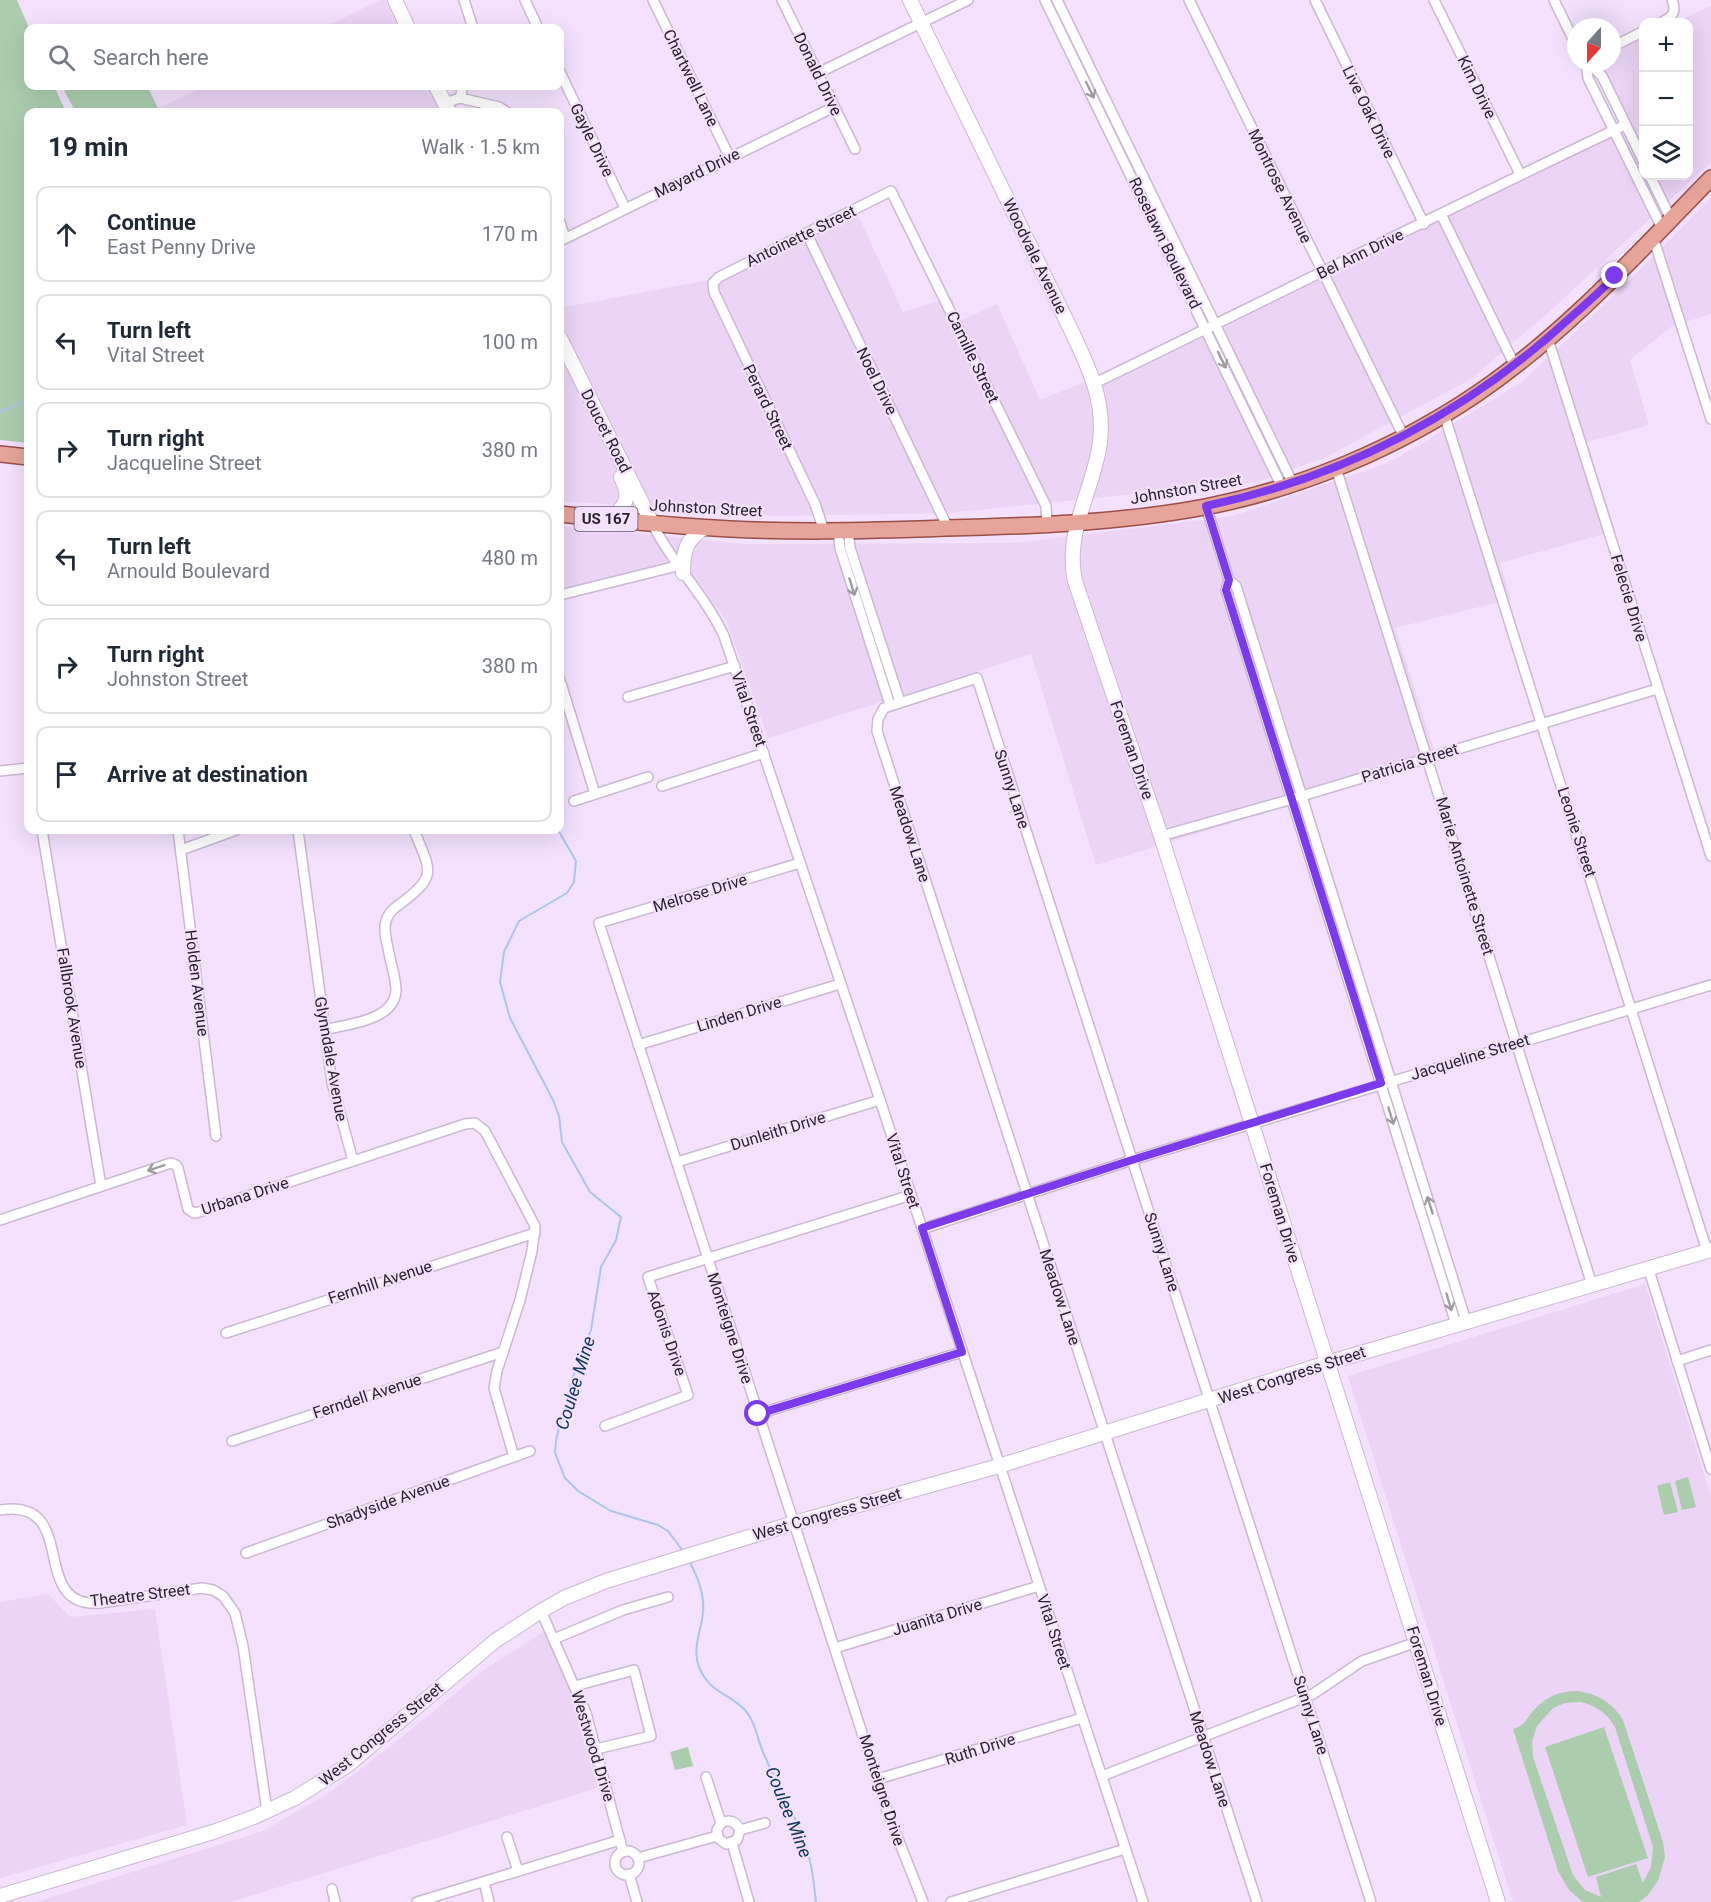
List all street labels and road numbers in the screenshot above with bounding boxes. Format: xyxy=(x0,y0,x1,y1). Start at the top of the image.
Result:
street label: Chartwell Lane xyxy=(659,26,723,130)
street label: Donald Drive xyxy=(790,29,846,119)
street label: Kim Drive xyxy=(1454,52,1500,122)
street label: Live Oak Drive xyxy=(1338,63,1400,161)
street label: Gayle Drive xyxy=(566,100,618,180)
street label: Montrose Avenue xyxy=(1244,126,1316,246)
street label: Mayard Drive xyxy=(651,144,743,202)
street label: Roselawn Boulevard xyxy=(1125,174,1205,312)
street label: Woodvale Avenue xyxy=(999,195,1071,317)
street label: Antoinette Street xyxy=(743,201,859,271)
street label: Bel Ann Drive xyxy=(1313,225,1407,283)
street label: Camille Street xyxy=(943,308,1003,406)
street label: Noel Drive xyxy=(852,344,902,418)
street label: Perard Street xyxy=(739,361,797,453)
street label: Doucet Road xyxy=(577,386,635,476)
street label: Johnston Street xyxy=(1129,470,1243,508)
street label: Johnston Street xyxy=(649,496,763,520)
road number: US 167 xyxy=(574,507,638,531)
street label: Felecie Drive xyxy=(1607,552,1651,644)
street label: Vital Street xyxy=(727,669,771,749)
street label: Foreman Drive xyxy=(1106,698,1158,802)
street label: Patricia Street xyxy=(1359,739,1461,787)
street label: Sunny Lane xyxy=(990,747,1034,831)
street label: Meadow Lane xyxy=(886,784,934,884)
street label: Leonie Street xyxy=(1553,785,1601,879)
street label: Marie Antoinette Street xyxy=(1432,795,1498,957)
street label: Melrose Drive xyxy=(651,870,749,916)
street label: Holden Avenue xyxy=(181,929,213,1037)
street label: Fallbrook Avenue xyxy=(53,946,91,1070)
street label: Linden Drive xyxy=(694,992,784,1036)
street label: Glynndale Avenue xyxy=(311,995,351,1123)
street label: Jacqueline Street xyxy=(1408,1030,1532,1084)
street label: Dunleith Drive xyxy=(728,1108,828,1154)
street label: Vital Street xyxy=(882,1131,924,1211)
street label: Foreman Drive xyxy=(1256,1161,1304,1265)
street label: Urbana Drive xyxy=(199,1173,291,1219)
street label: Sunny Lane xyxy=(1140,1210,1184,1294)
street label: Meadow Lane xyxy=(1036,1247,1084,1347)
street label: Fernhill Avenue xyxy=(326,1256,434,1308)
street label: Monteigne Drive xyxy=(703,1270,757,1386)
street label: Adonis Drive xyxy=(643,1288,691,1378)
street label: West Congress Street xyxy=(1216,1342,1368,1408)
street label: Ferndell Avenue xyxy=(310,1370,424,1422)
street label: Shadyside Avenue xyxy=(324,1471,452,1533)
street label: West Congress Street xyxy=(750,1484,904,1544)
street label: Theatre Street xyxy=(89,1579,191,1611)
street label: Vital Street xyxy=(1033,1592,1075,1672)
street label: Juanita Drive xyxy=(890,1594,984,1640)
street label: Foreman Drive xyxy=(1403,1624,1451,1728)
street label: Sunny Lane xyxy=(1289,1673,1333,1757)
street label: West Congress Street xyxy=(315,1678,447,1790)
street label: Westwood Drive xyxy=(567,1688,619,1804)
street label: Meadow Lane xyxy=(1186,1709,1234,1809)
street label: Ruth Drive xyxy=(942,1729,1018,1769)
street label: Monteigne Drive xyxy=(855,1732,909,1848)

